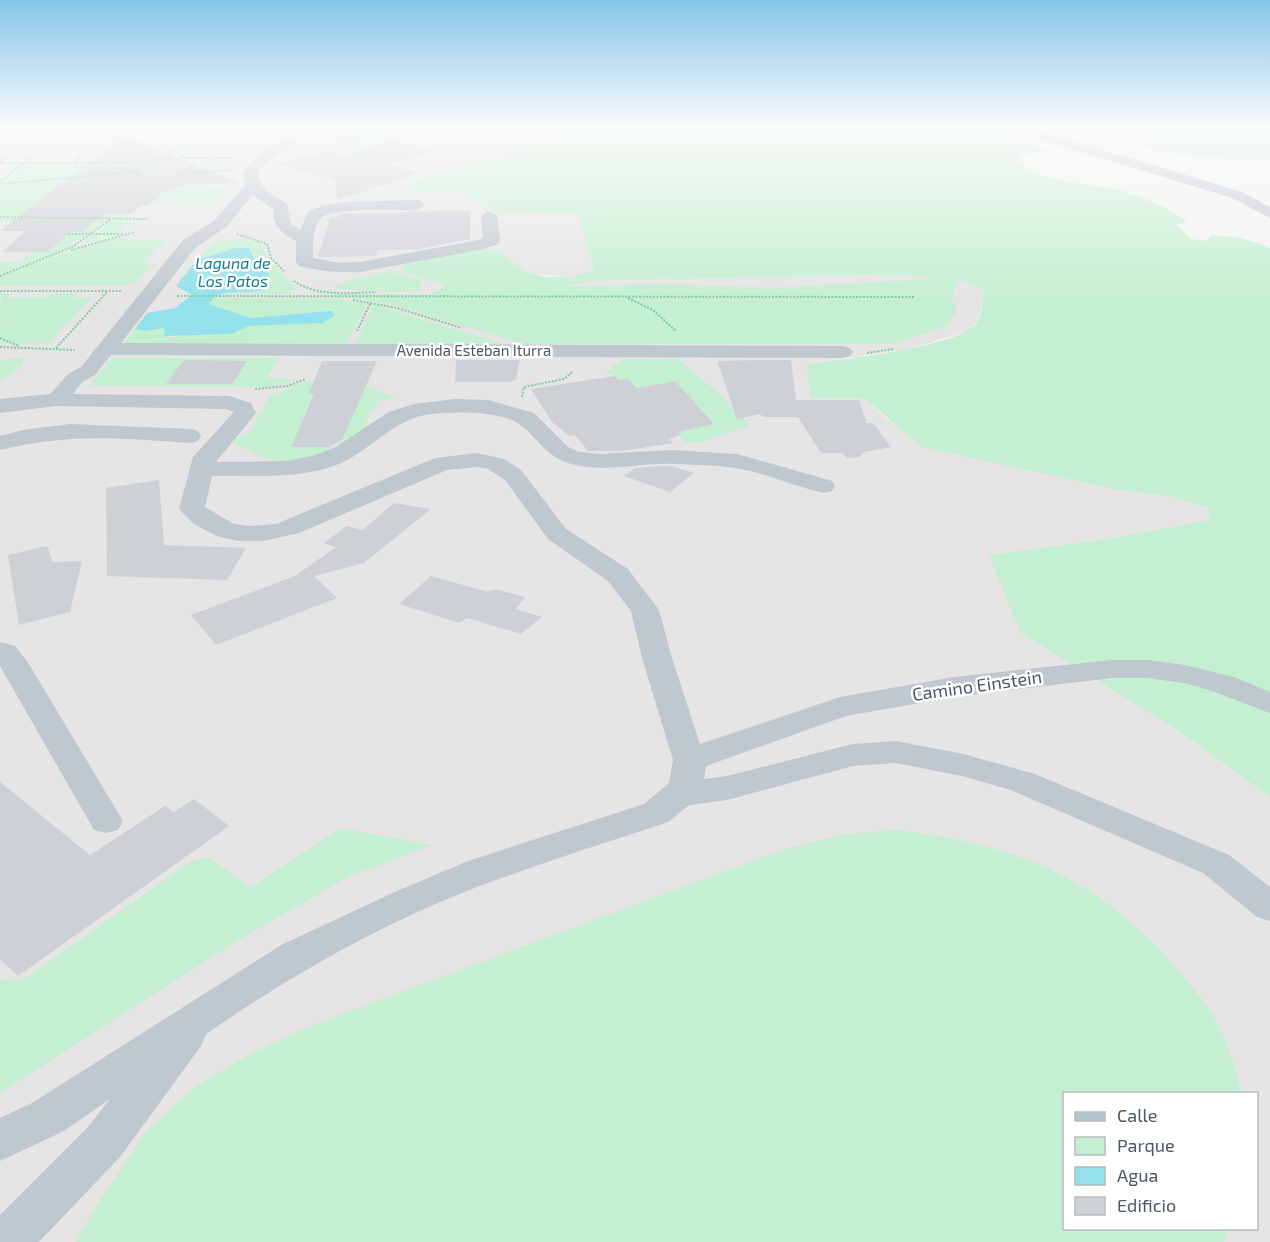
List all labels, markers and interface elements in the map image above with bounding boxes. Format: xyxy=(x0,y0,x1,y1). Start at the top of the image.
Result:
water label: Laguna de Los Patos xyxy=(195,253,271,290)
street label: Avenida Esteban Iturra xyxy=(397,341,551,359)
street label: Camino Einstein xyxy=(911,665,1043,705)
legend xyxy=(1063,1092,1258,1230)
text: Calle xyxy=(1117,1104,1158,1126)
text: Parque xyxy=(1117,1134,1175,1156)
text: Agua xyxy=(1117,1164,1158,1186)
text: Edificio xyxy=(1117,1194,1176,1216)

